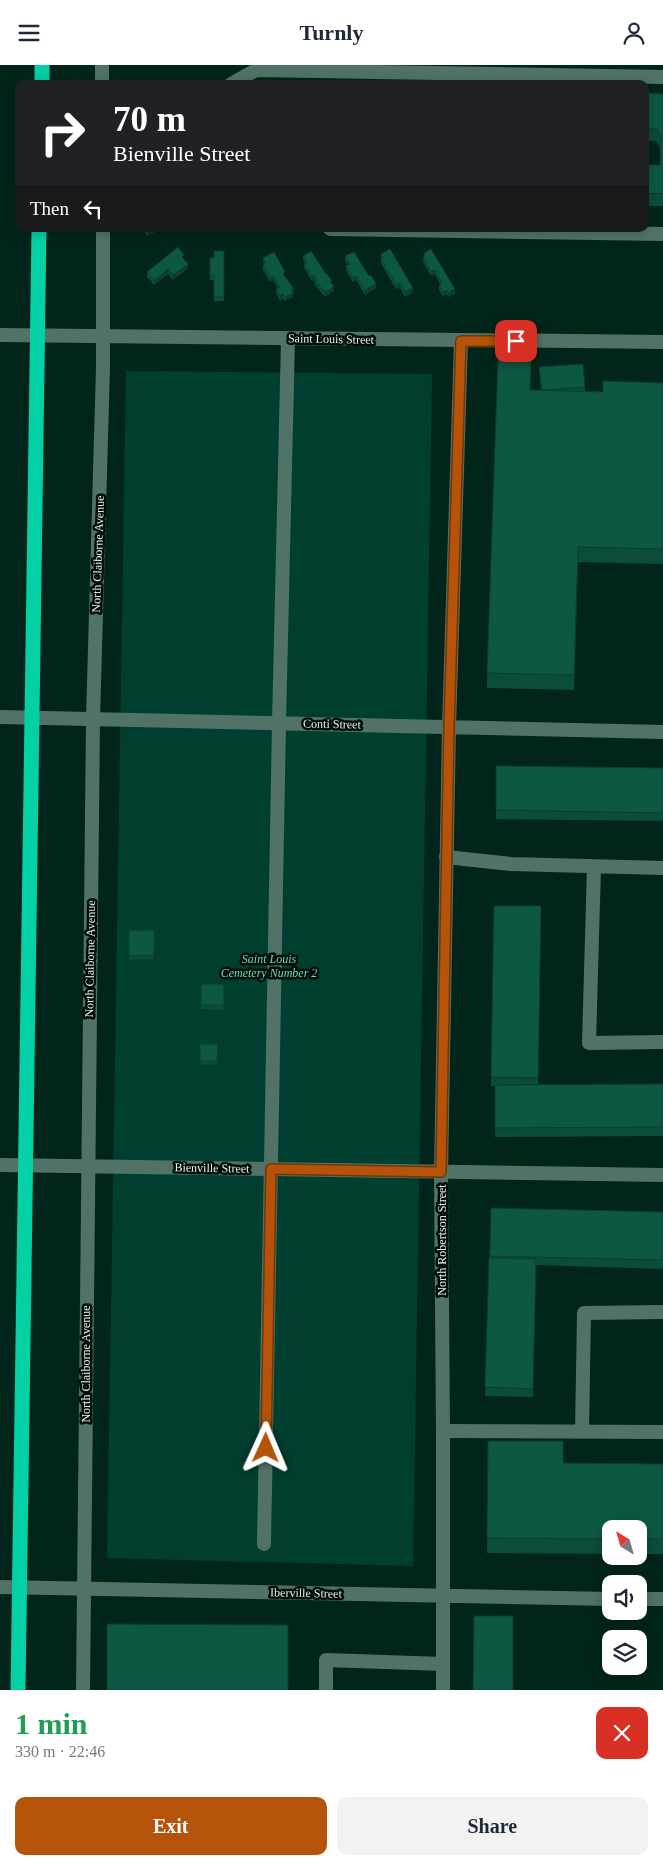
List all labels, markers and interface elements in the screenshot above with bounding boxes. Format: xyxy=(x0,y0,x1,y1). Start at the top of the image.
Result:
icon: menu xyxy=(15,19,43,47)
icon: person xyxy=(620,19,648,47)
text: Turnly xyxy=(299,20,364,45)
icon: right xyxy=(30,100,95,165)
text: 70 m xyxy=(113,100,186,139)
text: Bienville Street xyxy=(113,141,250,166)
icon: left xyxy=(79,195,107,223)
text: Then xyxy=(30,198,69,219)
pin xyxy=(495,320,537,362)
icon: arrive xyxy=(502,327,530,355)
street label: Saint Louis Street xyxy=(288,331,375,347)
street label: North Claiborne Avenue xyxy=(89,495,107,613)
street label: Conti Street xyxy=(303,716,362,732)
street label: North Claiborne Avenue xyxy=(82,900,98,1018)
park label: Saint Louis Cemetery Number 2 xyxy=(221,952,317,980)
street label: Bienville Street xyxy=(174,1160,250,1176)
street label: North Robertson Street xyxy=(435,1184,449,1296)
street label: North Claiborne Avenue xyxy=(79,1305,93,1423)
position arrow xyxy=(239,1421,291,1473)
north arrow xyxy=(602,1520,648,1565)
map controls xyxy=(602,1520,647,1675)
button: sound xyxy=(602,1575,647,1620)
street label: Iberville Street xyxy=(270,1585,343,1601)
button: layers xyxy=(602,1630,647,1675)
text: 1 min xyxy=(15,1707,88,1740)
button: close xyxy=(596,1707,648,1759)
text: 330 m · 22:46 xyxy=(15,1743,105,1760)
button: Exit xyxy=(15,1797,327,1855)
button: Share xyxy=(337,1797,648,1855)

